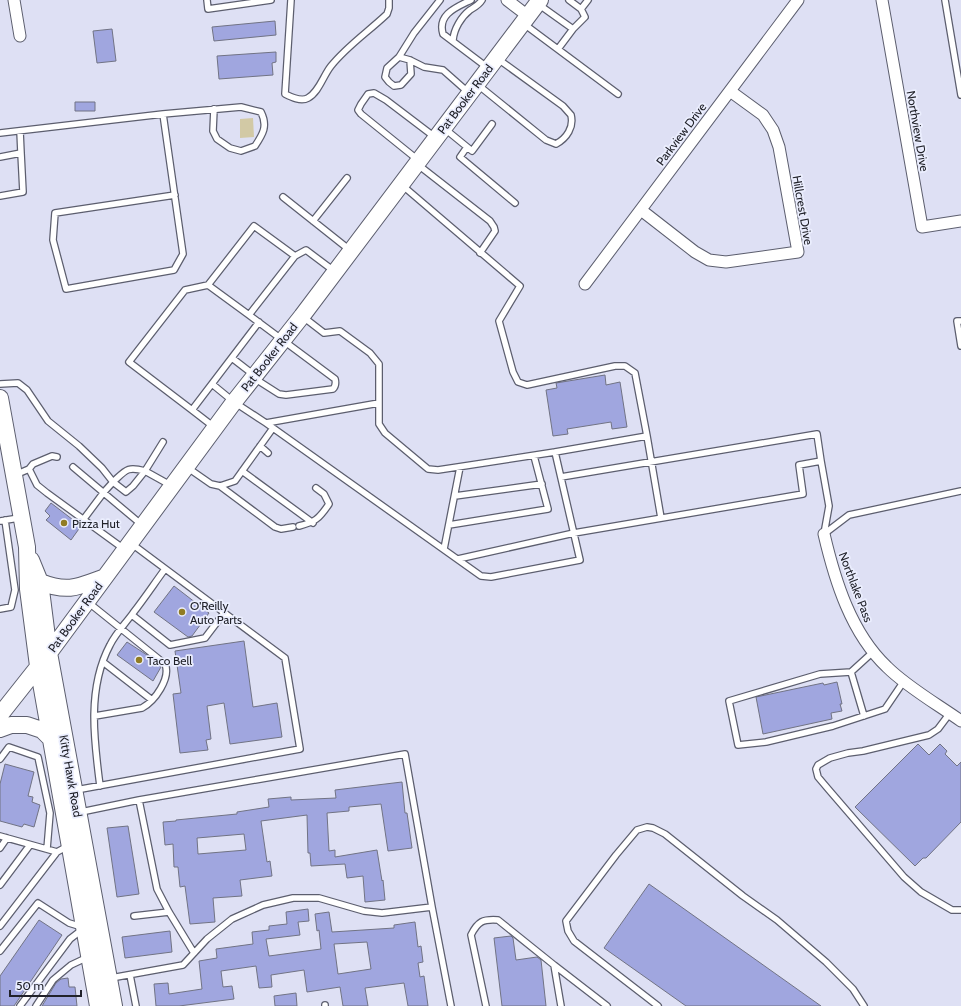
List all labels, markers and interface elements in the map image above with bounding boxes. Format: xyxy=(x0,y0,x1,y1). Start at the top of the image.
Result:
street label: Pat Booker Road xyxy=(434,61,496,137)
street label: Northview Drive xyxy=(903,89,933,173)
street label: Parkview Drive xyxy=(653,100,709,168)
street label: Hillcrest Drive xyxy=(790,174,816,246)
street label: Pat Booker Road xyxy=(237,320,301,394)
place label: Pizza Hut xyxy=(72,516,120,531)
marker: Pizza Hut xyxy=(59,518,69,528)
street label: Northlake Pass xyxy=(836,550,876,624)
street label: Pat Booker Road xyxy=(44,579,106,655)
place label: O'Reilly Auto Parts xyxy=(190,598,242,627)
marker: O'Reilly Auto Parts xyxy=(177,607,187,617)
place label: Taco Bell xyxy=(147,653,192,668)
marker: Taco Bell xyxy=(134,655,144,665)
street label: Kitty Hawk Road xyxy=(56,734,86,818)
scale bar xyxy=(10,972,81,998)
text: 50 m xyxy=(16,978,44,993)

